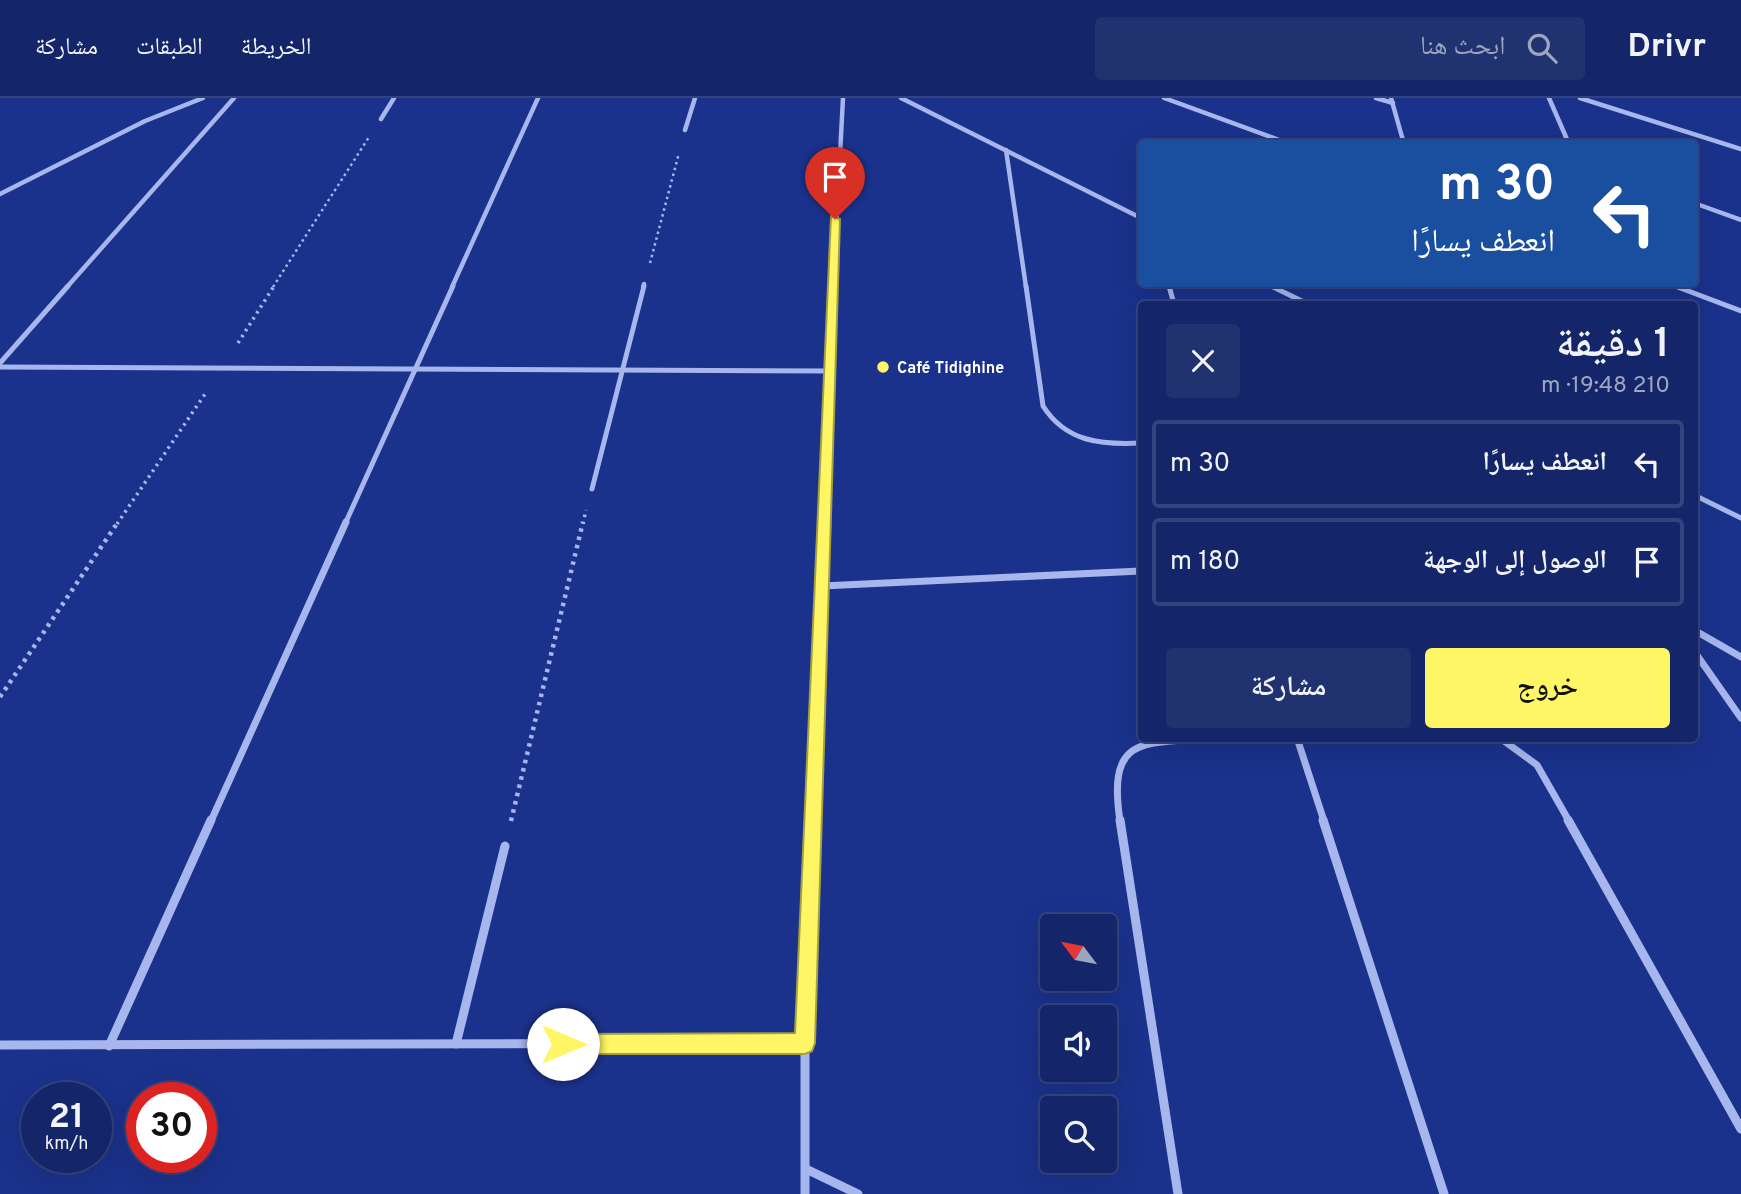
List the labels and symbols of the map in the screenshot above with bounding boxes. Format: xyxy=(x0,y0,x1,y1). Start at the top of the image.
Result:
pin xyxy=(805,147,865,219)
marker: Café Tidighine xyxy=(875,359,891,375)
place label: Café Tidighine xyxy=(897,359,1004,379)
north arrow xyxy=(1040,914,1116,990)
position arrow xyxy=(526,1007,600,1081)
speed limit sign: 30 xyxy=(126,1082,217,1173)

